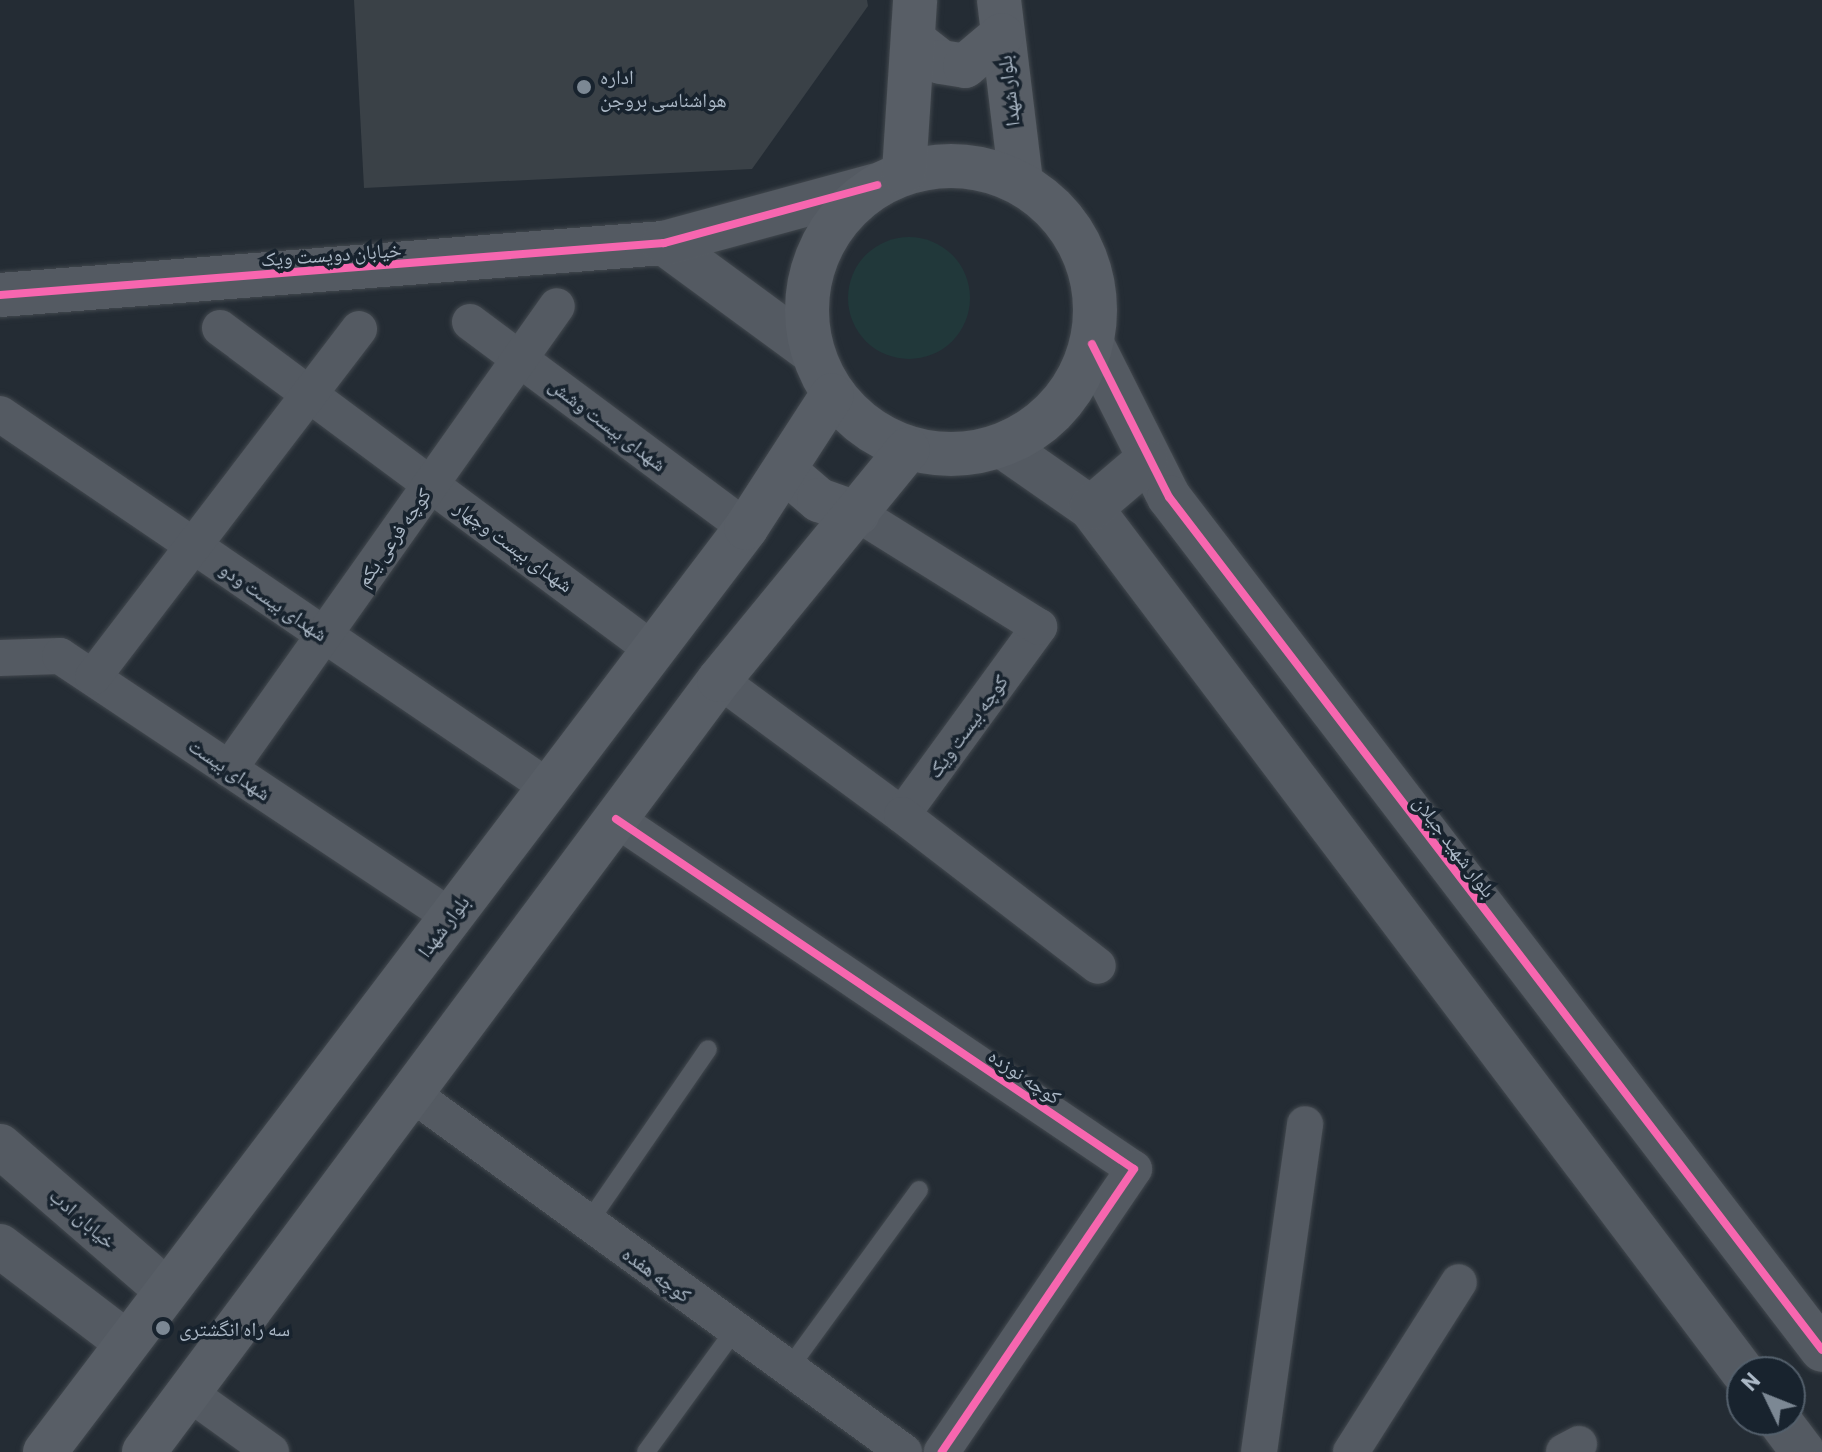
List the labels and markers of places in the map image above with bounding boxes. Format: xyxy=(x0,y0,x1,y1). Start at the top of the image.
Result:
place label: اداره هواشناسی بروجن xyxy=(600,64,727,111)
marker: اداره هواشناسی بروجن xyxy=(575,78,593,96)
place label: سه راه انگشتری xyxy=(179,1316,290,1340)
marker: سه راه انگشتری xyxy=(154,1319,172,1337)

